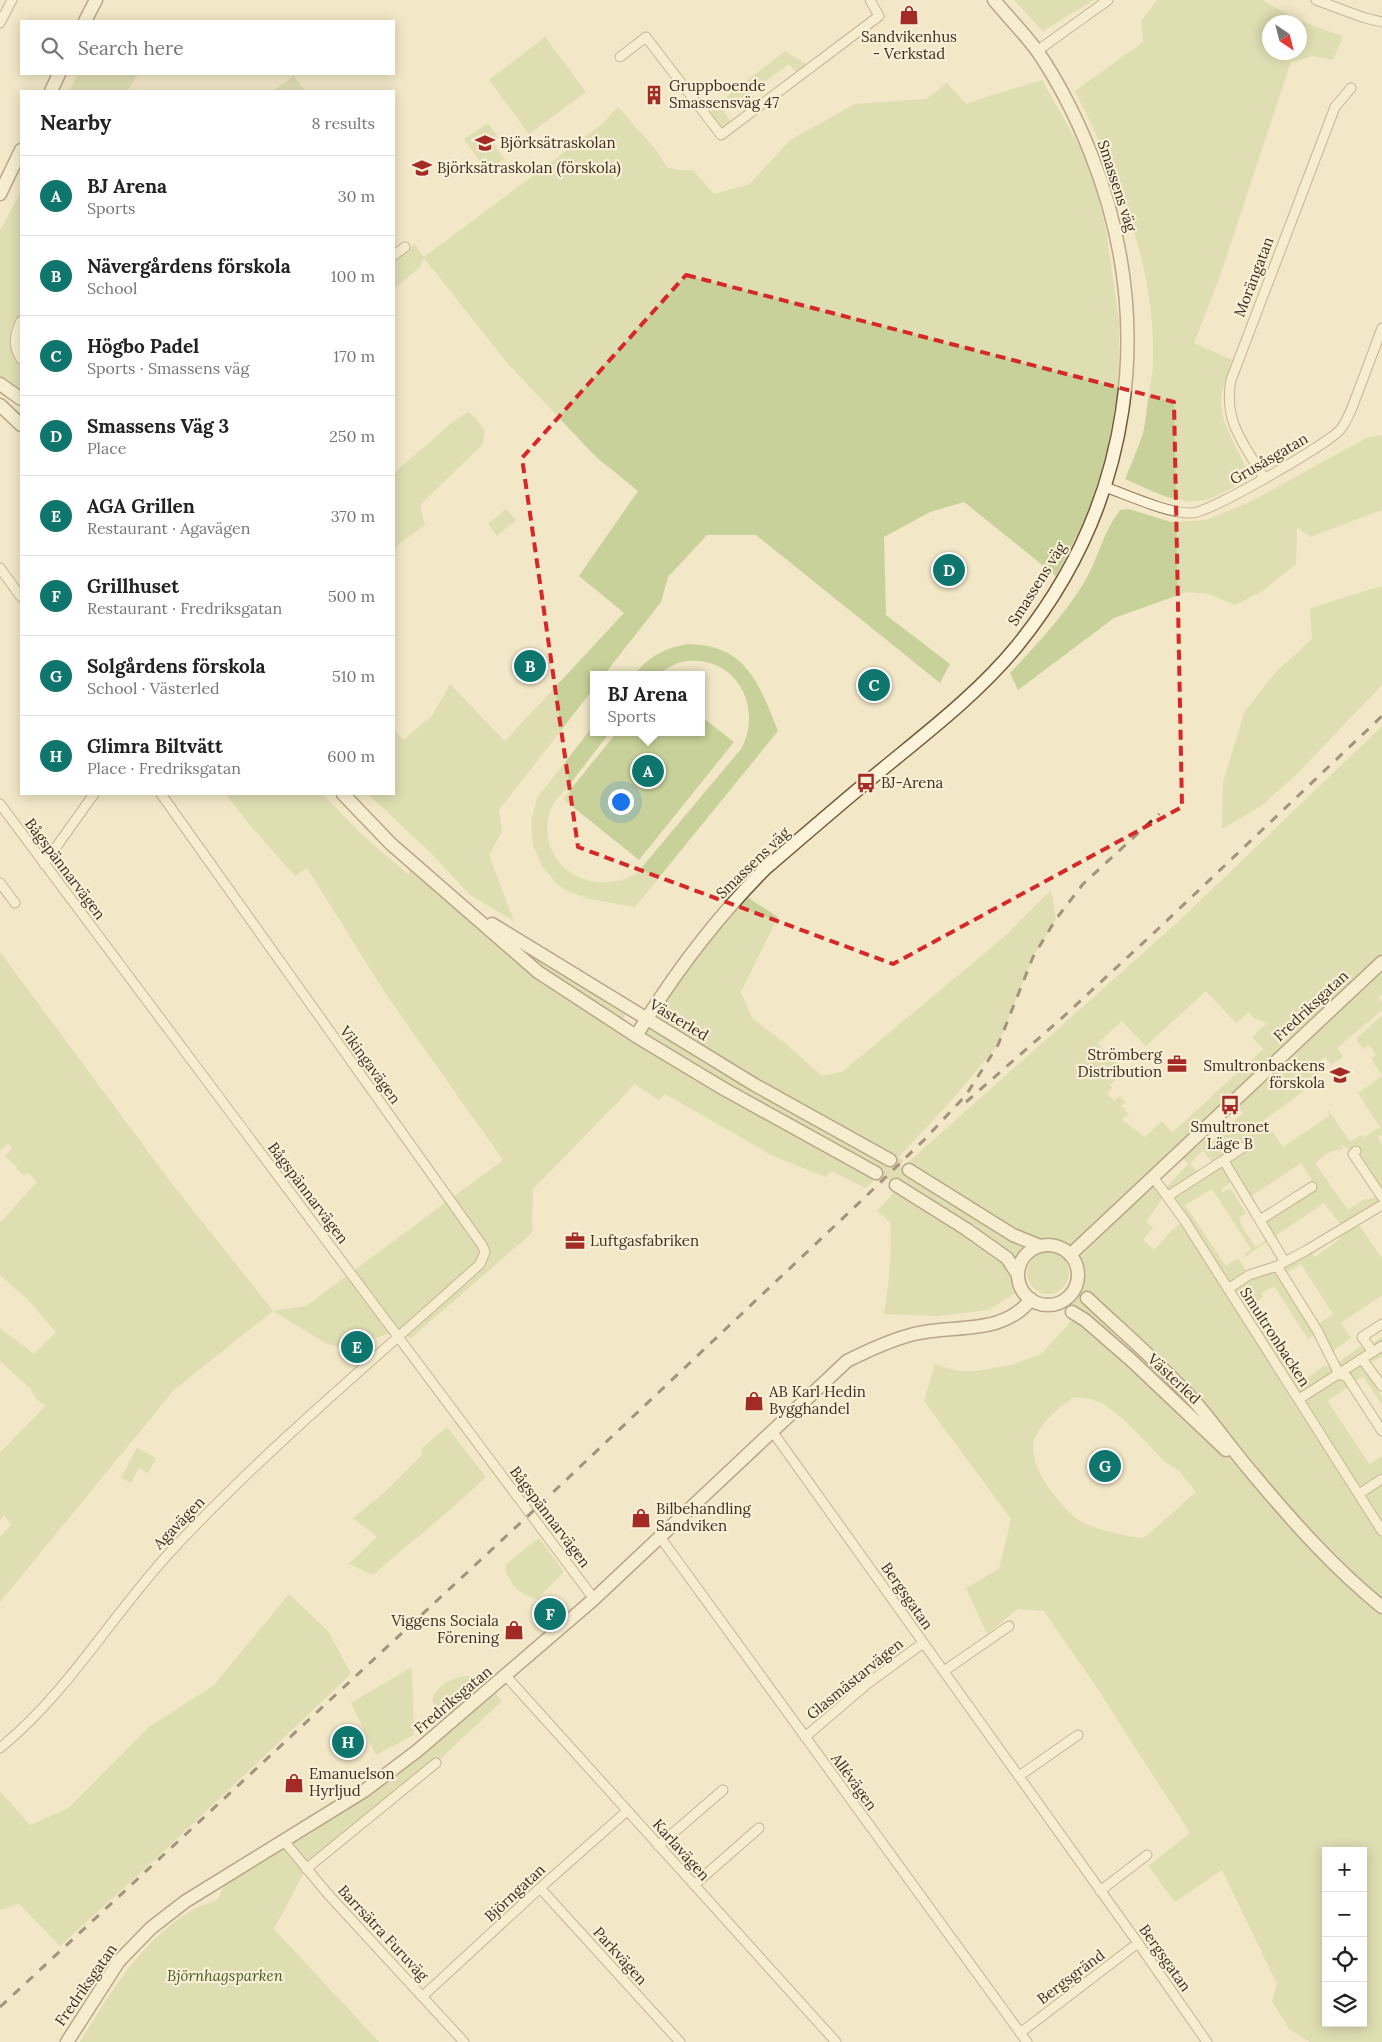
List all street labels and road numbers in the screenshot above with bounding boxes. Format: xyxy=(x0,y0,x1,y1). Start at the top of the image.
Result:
street label: Smassens väg xyxy=(1094,138,1141,235)
street label: Morängatan xyxy=(1230,234,1278,320)
street label: Grusåsgatan xyxy=(1226,429,1311,489)
street label: Smassens väg xyxy=(1003,538,1070,629)
street label: Bågspännarvägen xyxy=(21,814,110,923)
street label: Smassens väg xyxy=(712,822,794,902)
street label: Fredriksgatan xyxy=(1269,966,1352,1045)
street label: Västerled xyxy=(645,994,712,1045)
street label: Vikingavägen xyxy=(335,1021,405,1107)
street label: Bågspännarvägen xyxy=(264,1138,353,1247)
street label: Smultronbacken xyxy=(1236,1284,1315,1390)
street label: Västerled xyxy=(1143,1349,1205,1408)
street label: Bågspännarvägen xyxy=(506,1462,595,1571)
street label: Agavägen xyxy=(148,1492,208,1554)
street label: Bergsgatan xyxy=(877,1558,937,1633)
street label: Glasmästarvägen xyxy=(802,1634,907,1723)
street label: Fredriksgatan xyxy=(410,1662,495,1738)
street label: Allévägen xyxy=(827,1749,882,1814)
street label: Karlavägen xyxy=(649,1815,714,1885)
street label: Björngatan xyxy=(480,1860,549,1926)
street label: Barrsätra Furuväg xyxy=(334,1881,433,1985)
street label: Bergsgatan xyxy=(1135,1920,1195,1995)
street label: Parkvägen xyxy=(589,1923,651,1989)
street label: Fredriksgatan xyxy=(50,1940,121,2029)
street label: Bergsgränd xyxy=(1033,1945,1108,2008)

